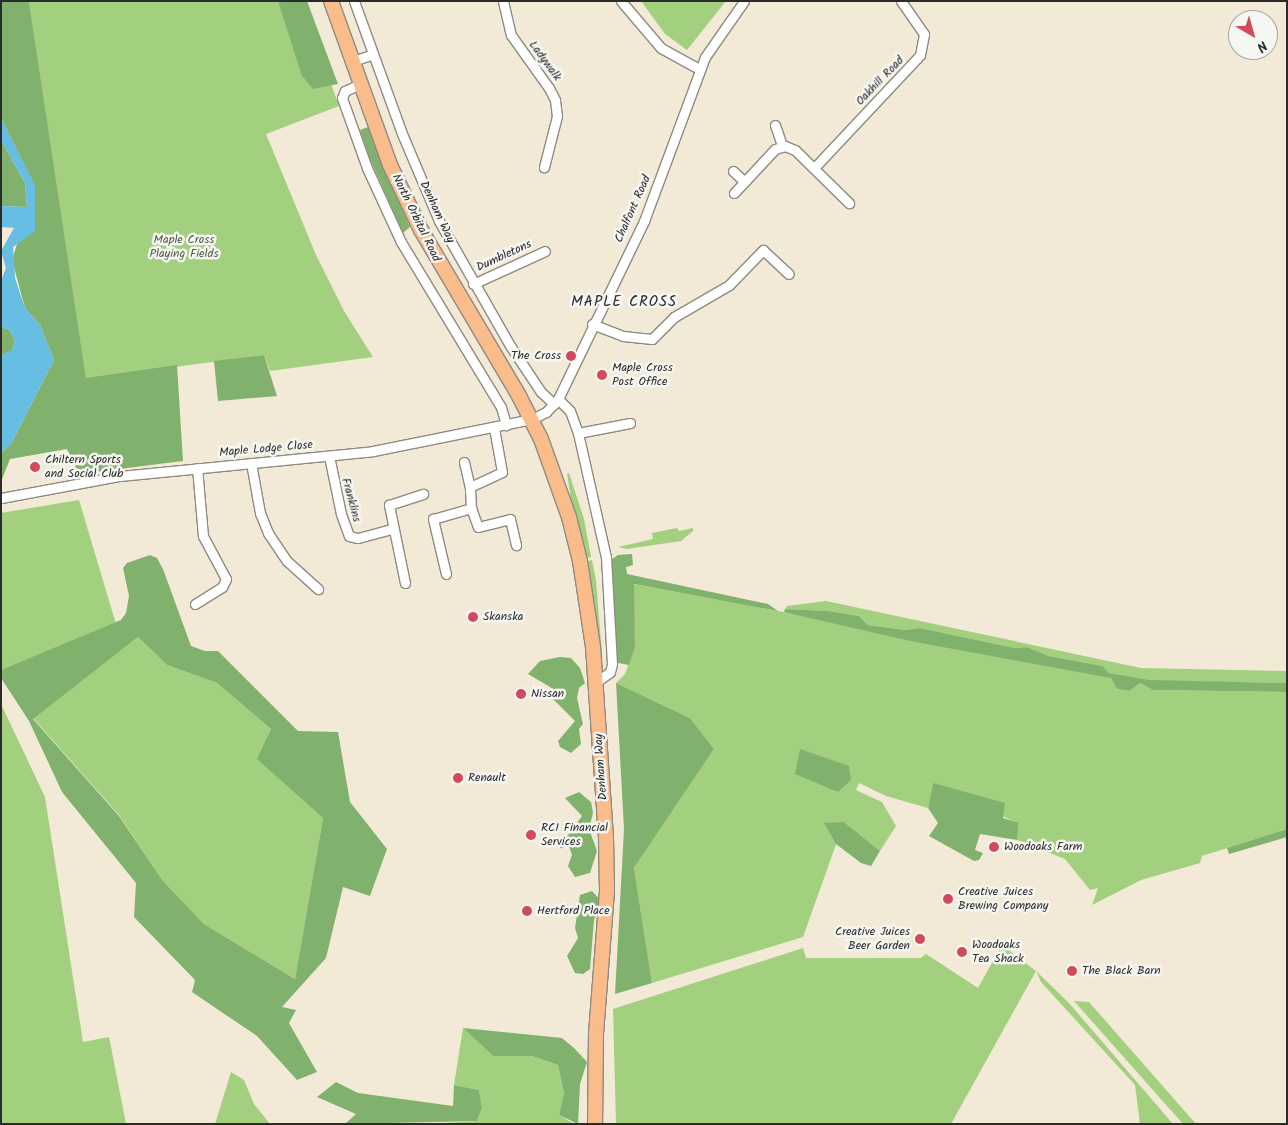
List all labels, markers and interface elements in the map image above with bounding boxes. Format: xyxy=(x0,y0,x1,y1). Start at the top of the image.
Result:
north arrow xyxy=(1228,10,1278,60)
text: N xyxy=(1251,35,1272,57)
street label: Ladywalk xyxy=(526,38,564,84)
street label: Oakhill Road xyxy=(853,53,907,109)
street label: North Orbital Road xyxy=(388,172,444,264)
street label: Chalfont Road xyxy=(612,173,654,245)
street label: Denham Way xyxy=(416,179,458,245)
park label: Maple Cross Playing Fields xyxy=(149,233,219,261)
street label: Dumbletons xyxy=(474,237,534,275)
district label: MAPLE CROSS xyxy=(570,294,678,312)
place label: The Cross xyxy=(511,349,561,363)
marker: The Cross xyxy=(565,350,577,362)
place label: Maple Cross Post Office xyxy=(612,361,673,389)
marker: Maple Cross Post Office xyxy=(596,369,608,381)
street label: Maple Lodge Close xyxy=(219,438,313,460)
place label: Chiltern Sports and Social Club xyxy=(45,453,123,481)
marker: Chiltern Sports and Social Club xyxy=(29,461,41,473)
street label: Franklins xyxy=(338,476,364,524)
place label: Skanska xyxy=(483,610,523,624)
marker: Skanska xyxy=(467,611,479,623)
place label: Nissan xyxy=(531,687,564,701)
marker: Nissan xyxy=(515,688,527,700)
street label: Denham Way xyxy=(591,733,611,801)
place label: Renault xyxy=(468,771,506,785)
marker: Renault xyxy=(452,772,464,784)
place label: RCI Financial Services xyxy=(541,821,608,849)
marker: RCI Financial Services xyxy=(525,829,537,841)
place label: Woodoaks Farm xyxy=(1004,840,1082,854)
marker: Woodoaks Farm xyxy=(988,841,1000,853)
place label: Creative Juices Brewing Company xyxy=(958,885,1048,913)
marker: Creative Juices Brewing Company xyxy=(942,893,954,905)
place label: Hertford Place xyxy=(537,904,610,918)
marker: Hertford Place xyxy=(521,905,533,917)
place label: Creative Juices Beer Garden xyxy=(835,925,910,953)
marker: Creative Juices Beer Garden xyxy=(914,933,926,945)
place label: Woodoaks Tea Shack xyxy=(972,938,1024,966)
marker: Woodoaks Tea Shack xyxy=(956,946,968,958)
place label: The Black Barn xyxy=(1082,964,1161,978)
marker: The Black Barn xyxy=(1066,965,1078,977)

